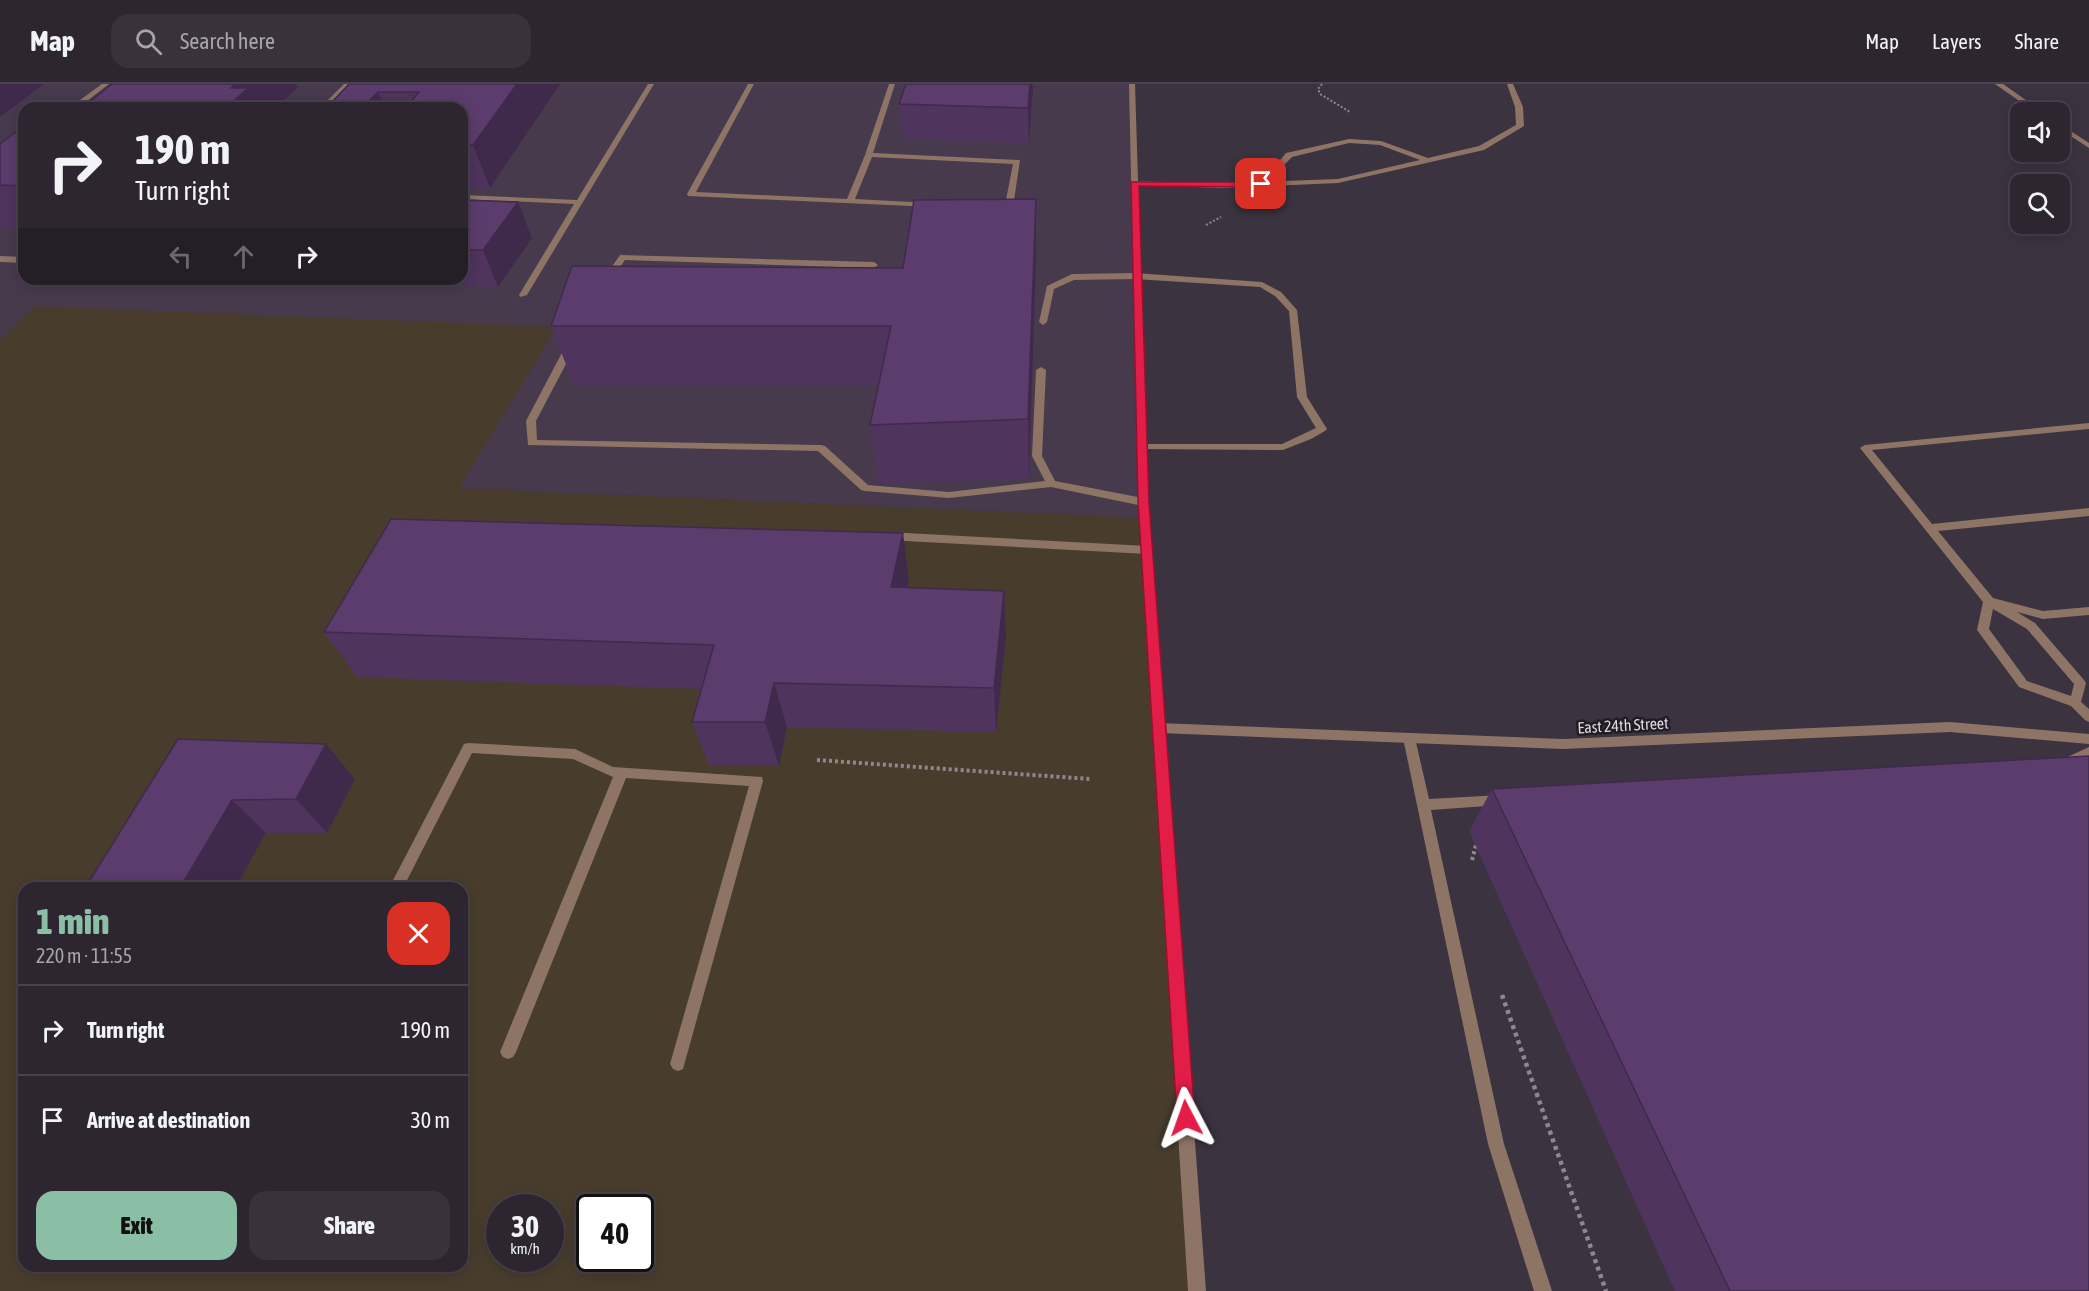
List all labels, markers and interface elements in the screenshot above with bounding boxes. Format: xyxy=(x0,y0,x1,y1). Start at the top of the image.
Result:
search box xyxy=(111,14,531,68)
text: Map xyxy=(30,25,75,57)
icon: search xyxy=(132,25,165,58)
text: Search here xyxy=(180,28,275,54)
text: Map xyxy=(1865,29,1899,53)
text: Layers xyxy=(1932,29,1982,53)
text: Share xyxy=(2015,29,2059,53)
map controls xyxy=(2010,102,2070,234)
button: sound xyxy=(2010,102,2070,162)
text: 190 m xyxy=(135,125,230,173)
icon: right xyxy=(36,126,114,204)
pin xyxy=(1235,158,1286,209)
icon: arrive xyxy=(1244,167,1277,200)
button: search xyxy=(2010,174,2070,234)
text: Turn right xyxy=(135,175,230,206)
icon: left xyxy=(164,240,197,273)
icon: ahead xyxy=(227,240,260,273)
icon: right xyxy=(290,240,323,273)
street label: East 24th Street xyxy=(1577,714,1669,736)
text: 1 min xyxy=(36,900,110,942)
button: close xyxy=(387,902,450,965)
text: 220 m · 11:55 xyxy=(36,944,132,967)
icon: right xyxy=(36,1014,69,1047)
text: Turn right xyxy=(87,1017,164,1043)
text: 190 m xyxy=(400,1017,450,1043)
position arrow xyxy=(1154,1086,1218,1150)
icon: arrive xyxy=(36,1104,69,1137)
text: Arrive at destination xyxy=(87,1107,250,1133)
text: 30 m xyxy=(410,1107,450,1133)
button: Exit xyxy=(36,1191,237,1260)
button: Share xyxy=(249,1191,450,1260)
speed limit sign: 40 xyxy=(576,1194,654,1272)
text: 30 xyxy=(511,1209,539,1243)
text: km/h xyxy=(510,1240,540,1257)

